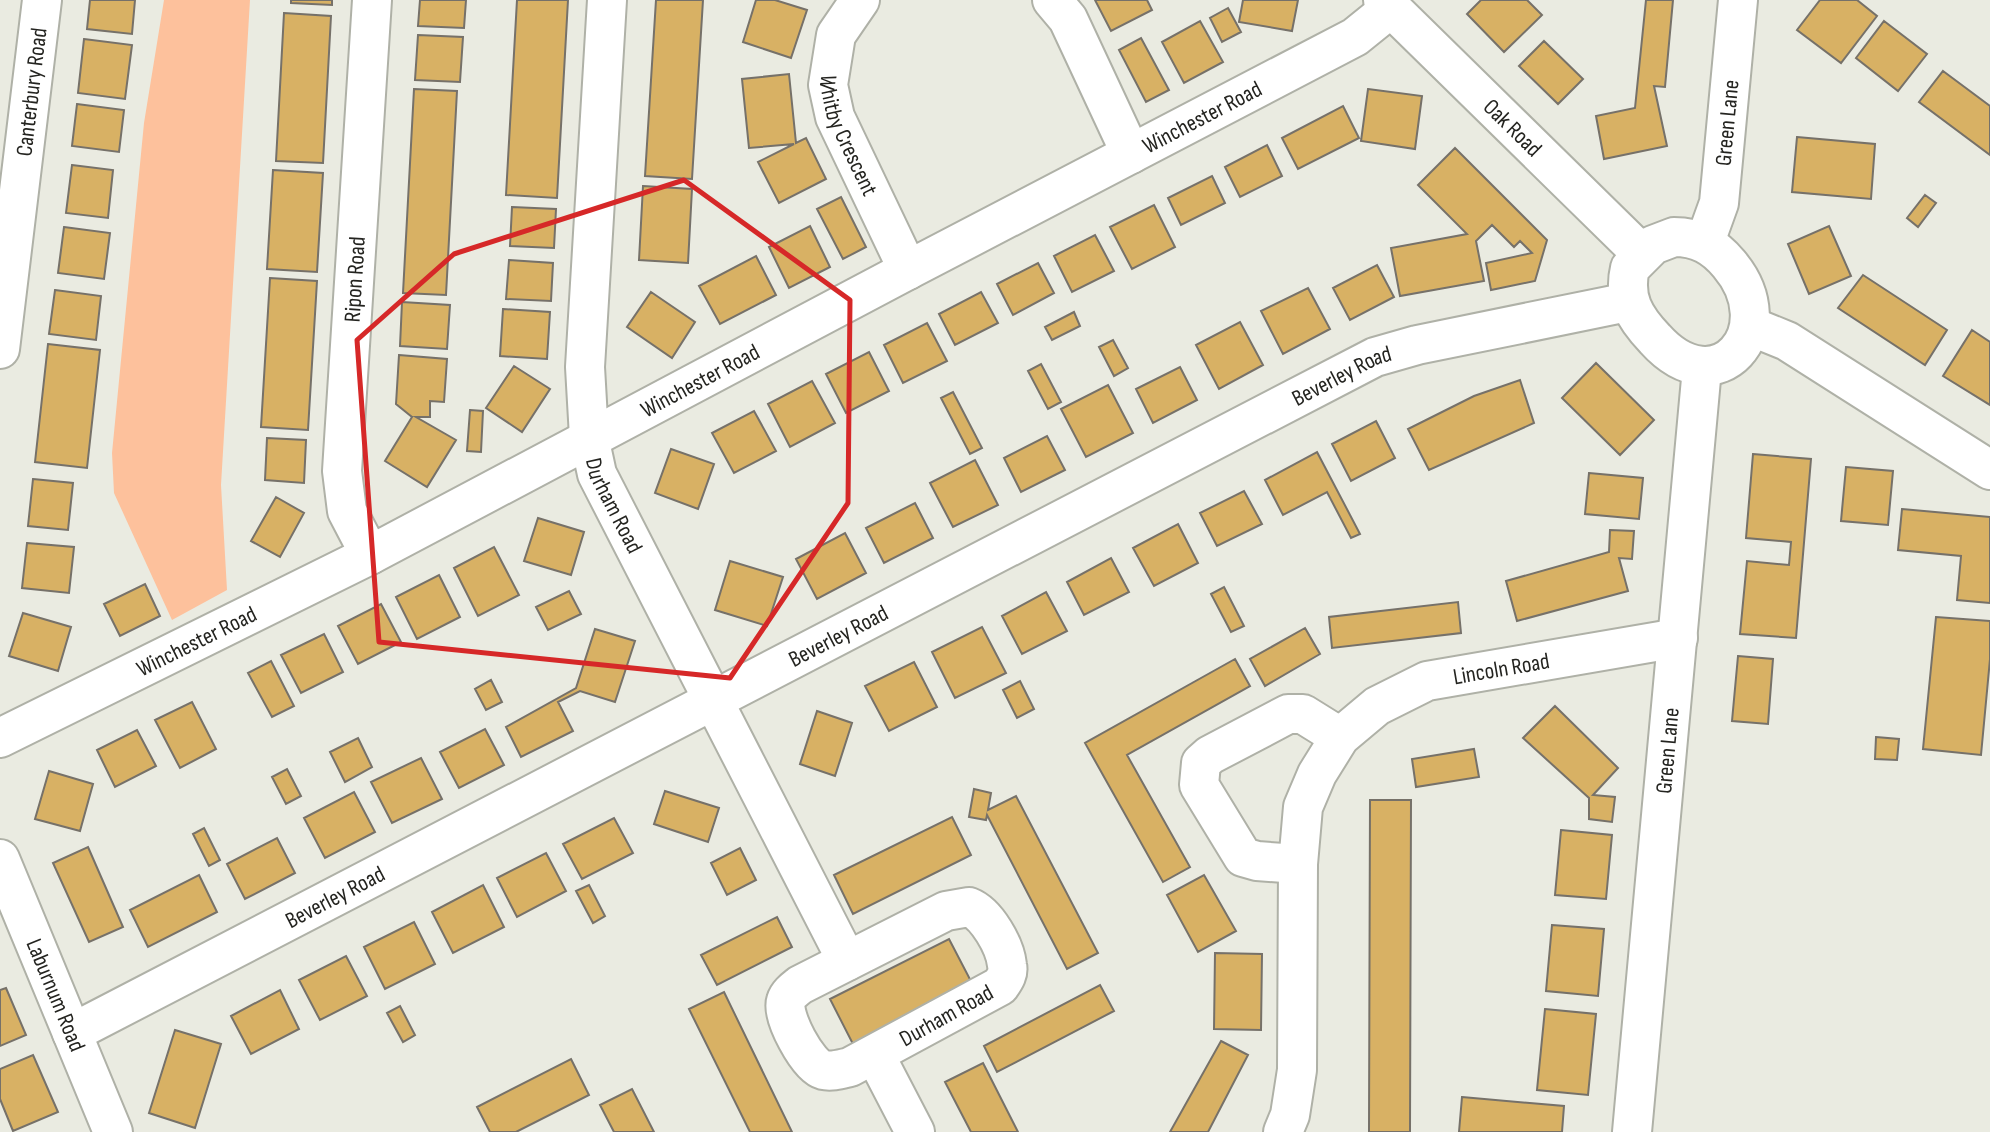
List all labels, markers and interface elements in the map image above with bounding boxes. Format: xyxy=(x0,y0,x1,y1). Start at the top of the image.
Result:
street label: Canterbury Road xyxy=(10,26,54,158)
street label: Whitby Crescent xyxy=(812,73,883,200)
street label: Winchester Road xyxy=(1138,75,1267,160)
street label: Green Lane xyxy=(1710,79,1745,167)
street label: Oak Road xyxy=(1477,93,1547,163)
street label: Ripon Road xyxy=(339,236,372,323)
street label: Winchester Road xyxy=(636,338,764,424)
street label: Beverley Road xyxy=(1287,340,1395,413)
street label: Durham Road xyxy=(579,455,648,558)
street label: Beverley Road xyxy=(784,599,893,674)
street label: Winchester Road xyxy=(132,600,261,683)
street label: Lincoln Road xyxy=(1451,647,1552,691)
street label: Green Lane xyxy=(1650,706,1686,795)
street label: Beverley Road xyxy=(281,860,390,935)
street label: Laburnum Road xyxy=(20,935,91,1056)
street label: Durham Road xyxy=(895,979,998,1053)

